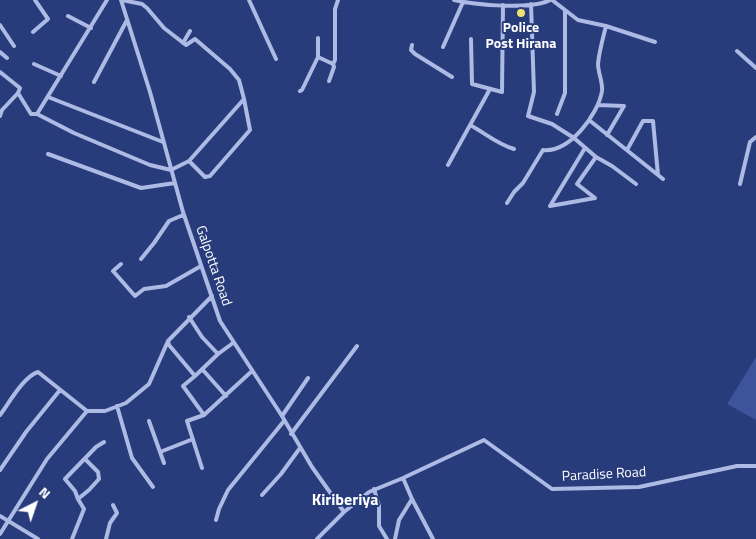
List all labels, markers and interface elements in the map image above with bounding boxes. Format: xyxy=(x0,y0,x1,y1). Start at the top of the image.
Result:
marker: Police Post Hirana xyxy=(515,7,527,19)
place label: Police Post Hirana xyxy=(486,21,556,54)
street label: Galpotta Road xyxy=(191,224,235,308)
street label: Paradise Road xyxy=(561,464,647,486)
north arrow xyxy=(10,479,60,529)
text: N xyxy=(35,481,56,503)
district label: Kiriberiya xyxy=(312,491,378,511)

